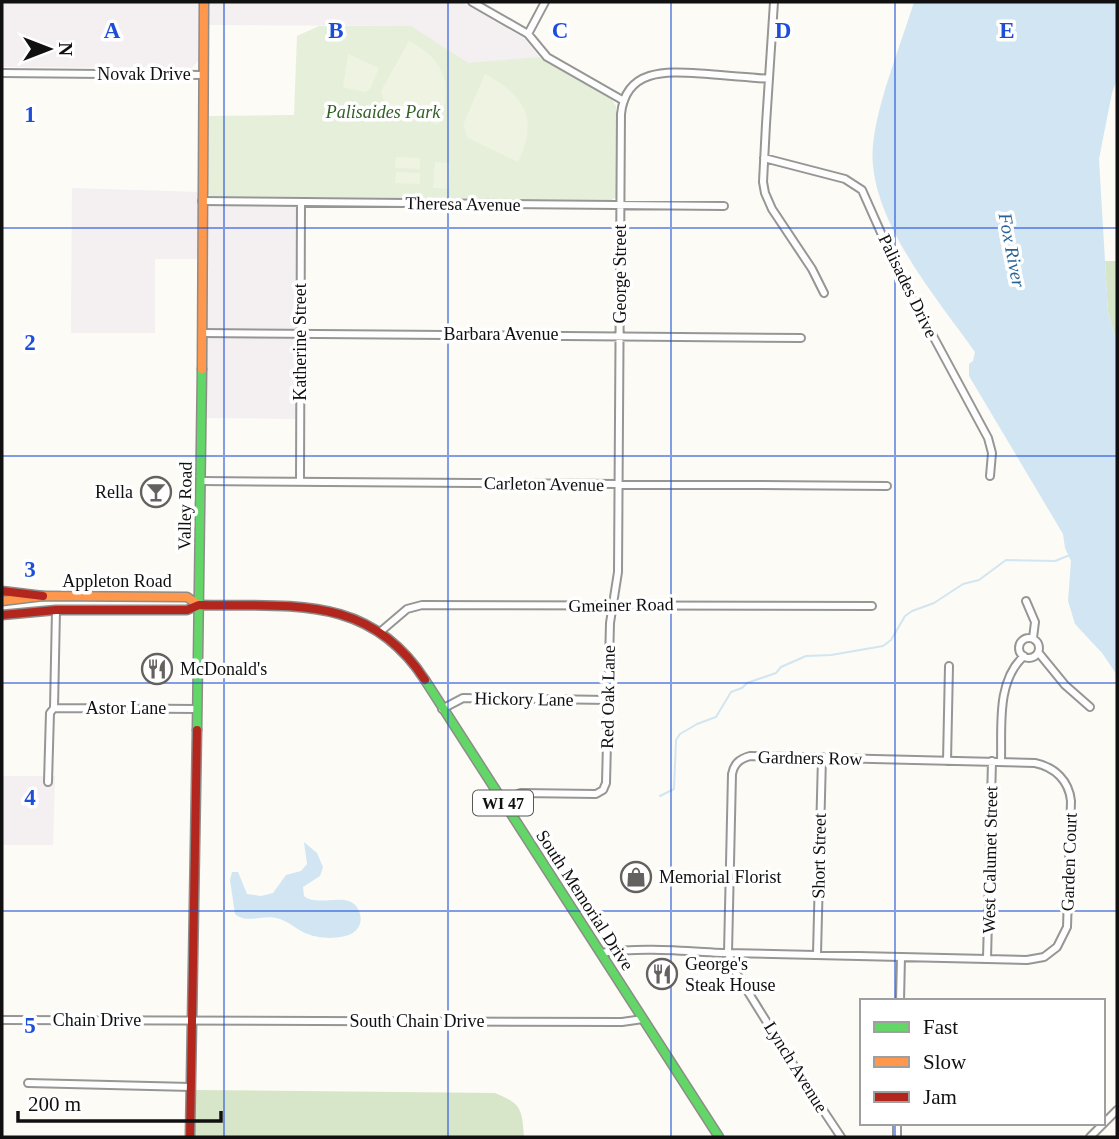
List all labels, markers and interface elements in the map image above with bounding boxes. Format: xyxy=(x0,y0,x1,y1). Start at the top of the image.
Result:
north arrow xyxy=(14,14,84,84)
text: A xyxy=(104,18,121,43)
text: B xyxy=(328,18,344,43)
text: C xyxy=(552,18,568,43)
text: D xyxy=(775,18,791,43)
text: E xyxy=(999,18,1015,43)
text: N xyxy=(55,42,76,56)
street label: Novak Drive xyxy=(97,64,191,84)
text: 1 xyxy=(24,102,36,127)
park label: Palisaides Park xyxy=(325,102,441,122)
street label: Theresa Avenue xyxy=(405,193,521,215)
water label: Fox River xyxy=(994,210,1030,290)
street label: George Street xyxy=(610,224,630,324)
street label: Palisades Drive xyxy=(874,231,942,341)
street label: Katherine Street xyxy=(290,283,310,401)
street label: Barbara Avenue xyxy=(443,324,559,344)
text: 2 xyxy=(24,330,36,355)
street label: Valley Road xyxy=(174,462,196,550)
street label: Carleton Avenue xyxy=(484,473,604,495)
bar icon: Rella xyxy=(139,475,173,509)
place label: Rella xyxy=(95,482,133,502)
text: 3 xyxy=(24,557,36,582)
street label: Appleton Road xyxy=(62,571,172,591)
street label: Gmeiner Road xyxy=(568,594,674,616)
street label: Red Oak Lane xyxy=(597,645,619,749)
restaurant icon: McDonald's xyxy=(140,652,174,686)
place label: McDonald's xyxy=(180,659,267,679)
street label: Hickory Lane xyxy=(474,688,574,710)
street label: Astor Lane xyxy=(86,698,166,718)
street label: Gardners Row xyxy=(758,747,862,769)
text: 4 xyxy=(24,785,36,810)
street label: West Calumet Street xyxy=(979,786,1001,934)
road number: WI 47 xyxy=(473,790,533,816)
street label: Garden Court xyxy=(1057,812,1081,912)
street label: Short Street xyxy=(808,813,830,899)
street label: South Memorial Drive xyxy=(532,826,638,974)
shop icon: Memorial Florist xyxy=(619,860,653,894)
place label: Memorial Florist xyxy=(659,867,782,887)
place label: George's Steak House xyxy=(685,954,775,995)
restaurant icon: George's Steak House xyxy=(645,957,679,991)
legend xyxy=(860,999,1105,1125)
street label: Chain Drive xyxy=(53,1010,141,1030)
street label: South Chain Drive xyxy=(350,1011,485,1031)
text: 5 xyxy=(24,1013,36,1038)
text: Fast xyxy=(923,1015,958,1039)
street label: Lynch Avenue xyxy=(760,1018,832,1116)
text: Slow xyxy=(923,1050,967,1074)
scale bar xyxy=(18,1080,220,1124)
text: Jam xyxy=(923,1085,957,1109)
text: 200 m xyxy=(28,1092,81,1116)

